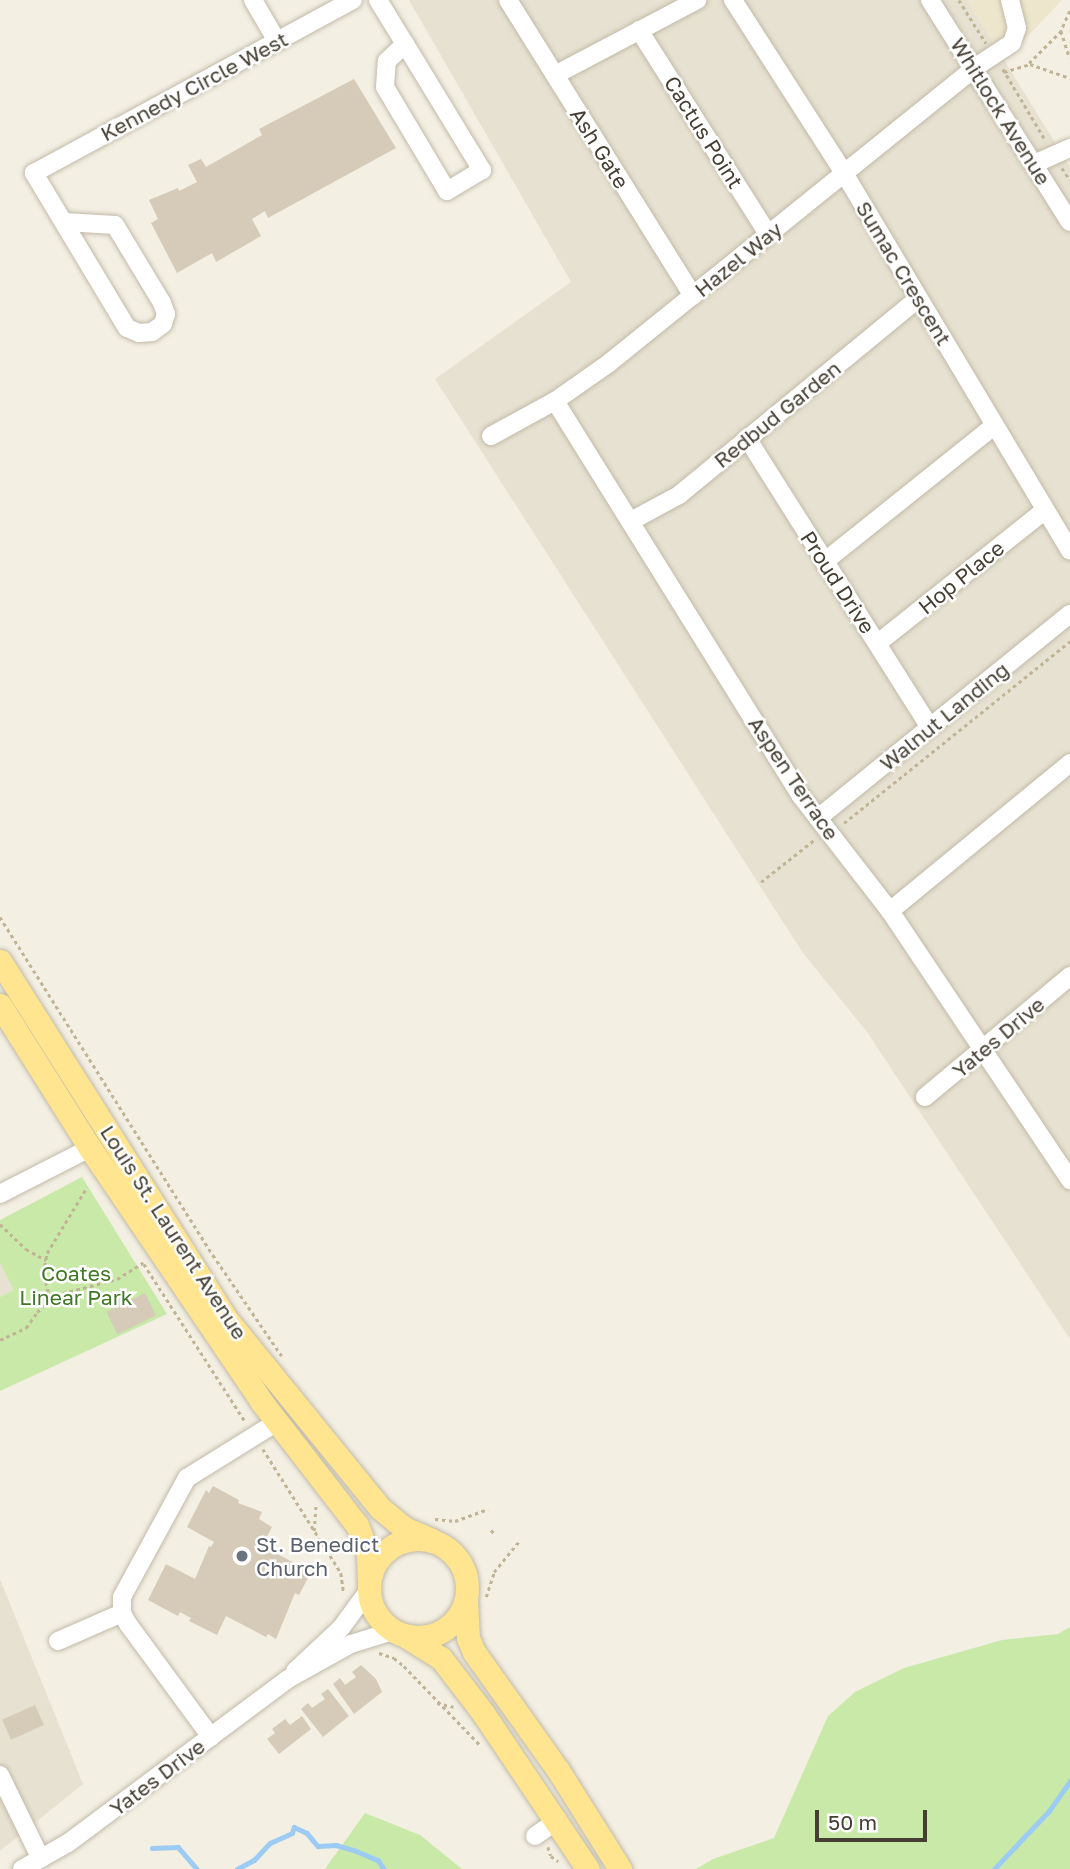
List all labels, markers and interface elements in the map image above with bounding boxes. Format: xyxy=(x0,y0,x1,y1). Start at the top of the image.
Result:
street label: Kennedy Circle West xyxy=(96,26,292,146)
street label: Whitlock Avenue xyxy=(946,33,1056,189)
street label: Cactus Point xyxy=(659,71,749,193)
street label: Ash Gate xyxy=(565,103,635,193)
street label: Sumac Crescent xyxy=(851,196,957,350)
street label: Hazel Way xyxy=(689,216,787,302)
street label: Redbud Garden xyxy=(709,355,845,473)
street label: Proud Drive xyxy=(796,526,880,638)
street label: Hop Place xyxy=(913,535,1009,619)
street label: Walnut Landing xyxy=(874,656,1014,776)
street label: Aspen Terrace xyxy=(743,712,845,844)
street label: Yates Drive xyxy=(947,991,1049,1083)
street label: Louis St. Laurent Avenue xyxy=(95,1120,253,1344)
park label: Coates Linear Park xyxy=(19,1260,133,1310)
place label: St. Benedict Church xyxy=(256,1531,379,1581)
marker: St. Benedict Church xyxy=(234,1548,250,1564)
street label: Yates Drive xyxy=(105,1733,209,1821)
scale bar xyxy=(818,1796,930,1840)
text: 50 m xyxy=(828,1809,877,1835)

